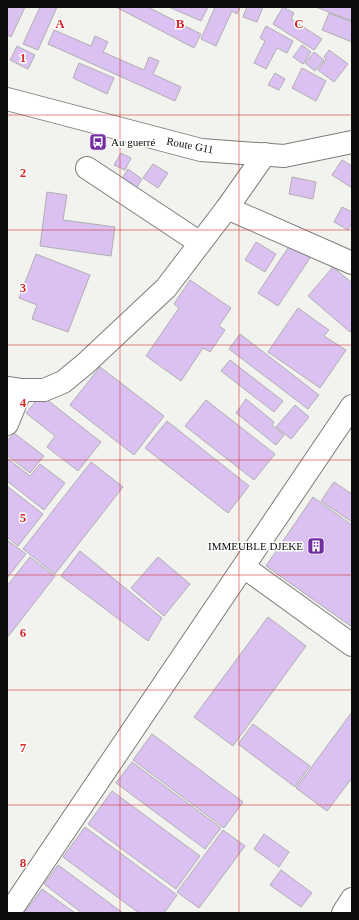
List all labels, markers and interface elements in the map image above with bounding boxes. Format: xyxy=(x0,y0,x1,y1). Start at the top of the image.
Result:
text: A xyxy=(55,16,65,31)
text: B xyxy=(176,16,185,31)
text: C xyxy=(294,16,304,31)
text: 1 xyxy=(20,50,26,65)
bus stop icon: Au guerré xyxy=(88,132,108,152)
street label: Route G11 xyxy=(166,135,214,155)
place label: Au guerré xyxy=(111,136,155,148)
text: 2 xyxy=(20,165,26,180)
text: 3 xyxy=(20,280,27,295)
text: 4 xyxy=(20,395,27,410)
text: 5 xyxy=(20,510,27,525)
building icon: IMMEUBLE DJEKE xyxy=(306,536,326,556)
place label: IMMEUBLE DJEKE xyxy=(208,540,303,552)
text: 6 xyxy=(20,625,27,640)
text: 7 xyxy=(20,740,27,755)
text: 8 xyxy=(20,855,27,870)

